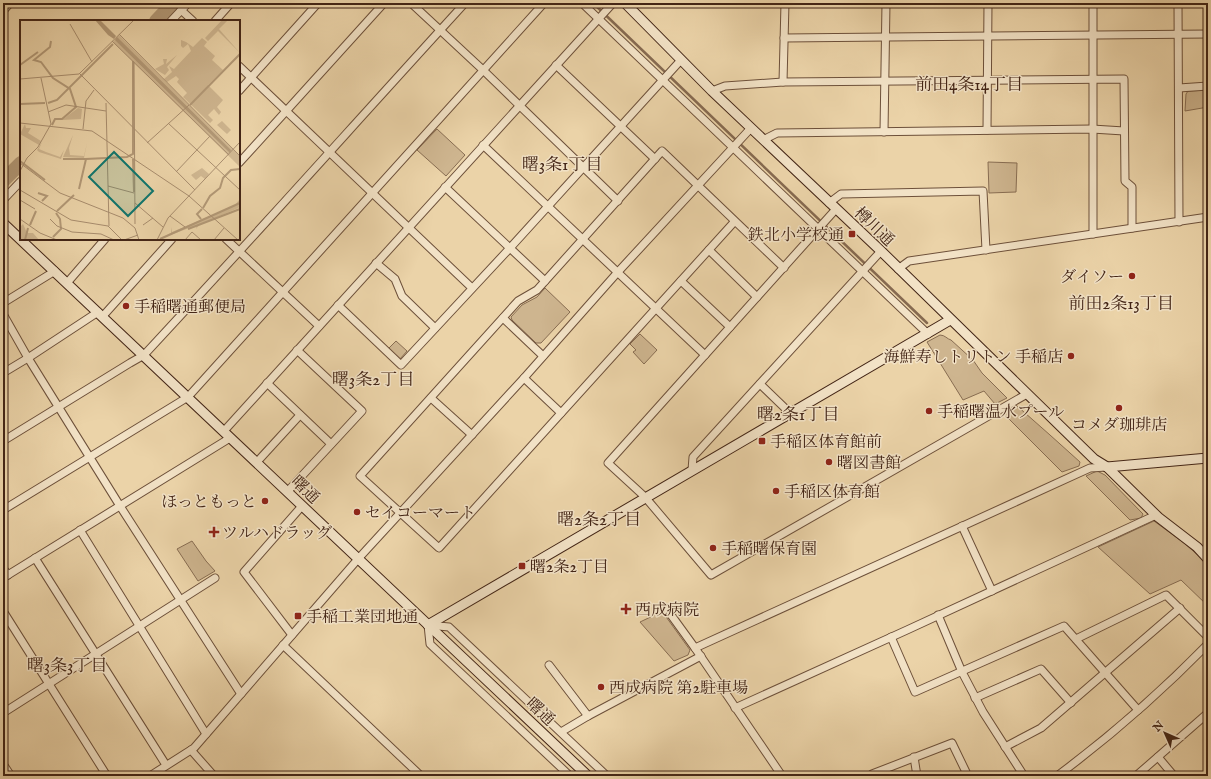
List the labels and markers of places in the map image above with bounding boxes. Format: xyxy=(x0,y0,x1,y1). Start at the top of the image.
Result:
place label: 鉄北小学校通 xyxy=(747,226,844,246)
marker: 鉄北小学校通 xyxy=(847,229,857,239)
place label: ダイソー xyxy=(1060,268,1124,288)
marker: ダイソー xyxy=(1127,271,1137,281)
place label: 手稲曙通郵便局 xyxy=(134,298,246,318)
marker: 手稲曙通郵便局 xyxy=(121,301,131,311)
place label: 海鮮寿しトリトン 手稲店 xyxy=(884,348,1063,368)
marker: 海鮮寿しトリトン 手稲店 xyxy=(1066,351,1076,361)
place label: 手稲曙温水プール xyxy=(937,403,1064,423)
marker: コメダ珈琲店 xyxy=(1114,403,1124,413)
marker: 手稲曙温水プール xyxy=(924,406,934,416)
place label: コメダ珈琲店 xyxy=(1071,416,1167,436)
place label: 手稲区体育館前 xyxy=(770,433,882,453)
marker: 手稲区体育館前 xyxy=(757,436,767,446)
place label: 曙図書館 xyxy=(837,454,901,474)
marker: 曙図書館 xyxy=(824,457,834,467)
place label: 手稲区体育館 xyxy=(784,483,880,503)
marker: 手稲区体育館 xyxy=(771,486,781,496)
place label: ほっともっと xyxy=(161,493,257,513)
marker: ほっともっと xyxy=(260,496,270,506)
place label: セイコーマート xyxy=(365,504,476,524)
marker: セイコーマート xyxy=(352,507,362,517)
place label: ツルハドラッグ xyxy=(222,524,332,544)
marker: ツルハドラッグ xyxy=(209,527,219,537)
place label: 手稲曙保育園 xyxy=(721,540,817,560)
marker: 手稲曙保育園 xyxy=(708,543,718,553)
place label: 曙2条2丁目 xyxy=(530,558,609,578)
marker: 曙2条2丁目 xyxy=(517,561,527,571)
place label: 西成病院 xyxy=(635,601,699,621)
marker: 西成病院 xyxy=(620,603,632,615)
place label: 手稲工業団地通 xyxy=(306,608,418,628)
marker: 手稲工業団地通 xyxy=(293,611,303,621)
place label: 西成病院 第2駐車場 xyxy=(609,679,748,699)
marker: 西成病院 第2駐車場 xyxy=(596,682,606,692)

